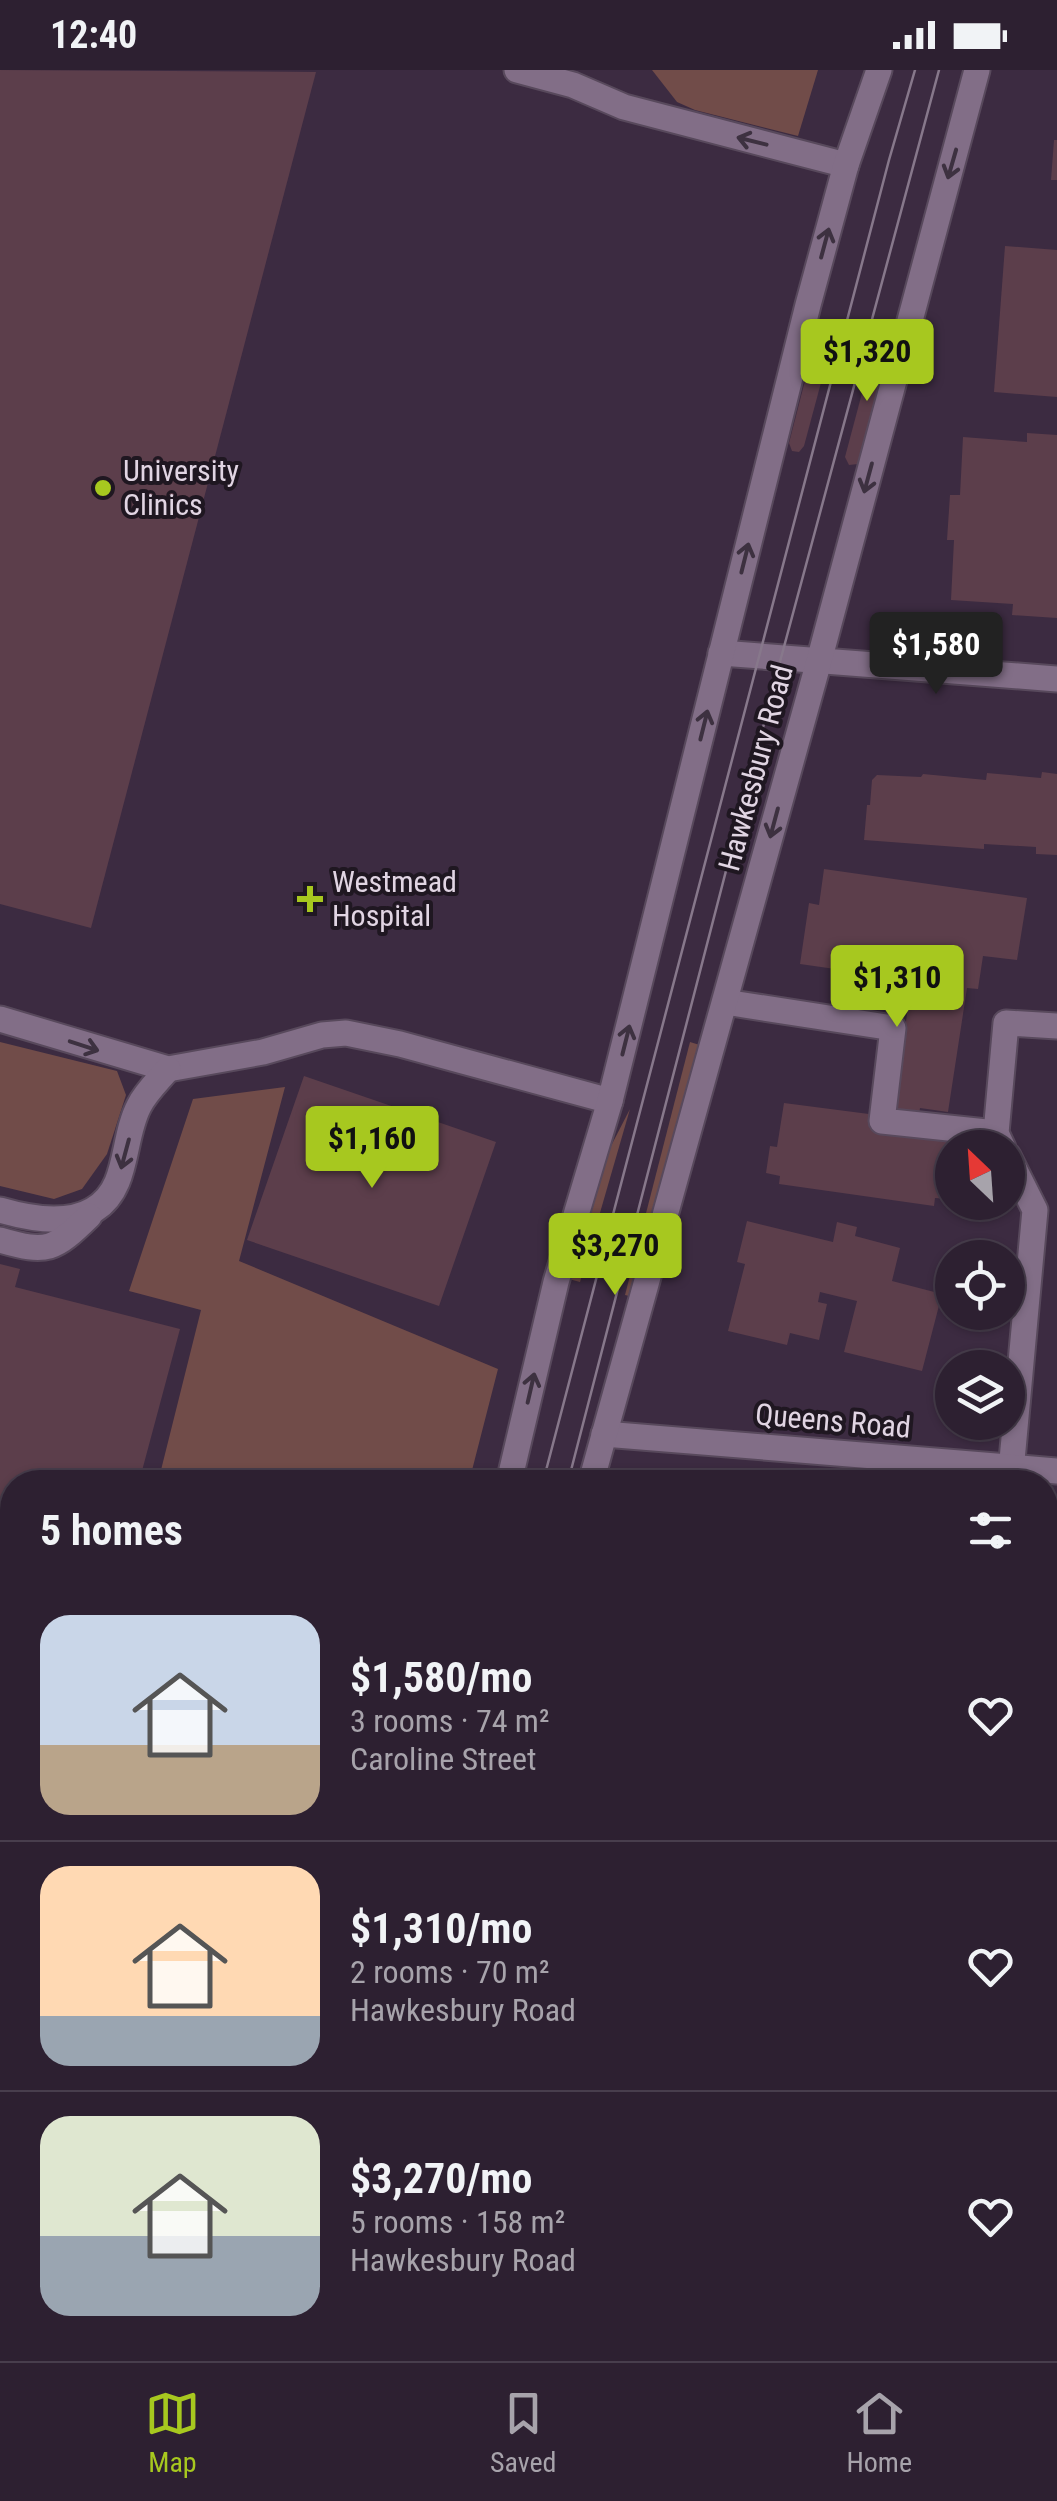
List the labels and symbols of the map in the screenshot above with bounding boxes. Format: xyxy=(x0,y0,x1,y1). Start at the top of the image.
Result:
one-way arrow xyxy=(737,131,769,149)
one-way arrow xyxy=(941,148,960,179)
one-way arrow xyxy=(817,228,836,259)
pin: $1,320 xyxy=(786,319,948,404)
place label: University Clinics xyxy=(123,453,239,522)
one-way arrow xyxy=(857,462,876,493)
marker: University Clinics xyxy=(92,477,114,499)
one-way arrow xyxy=(737,543,756,574)
pin: $1,580 xyxy=(855,612,1017,697)
street label: Hawkesbury Road xyxy=(711,661,800,875)
one-way arrow xyxy=(695,710,714,741)
one-way arrow xyxy=(764,807,783,838)
place label: Westmead Hospital xyxy=(332,864,457,933)
marker: Westmead Hospital xyxy=(297,886,323,912)
pin: $1,310 xyxy=(816,945,978,1030)
one-way arrow xyxy=(617,1025,636,1056)
one-way arrow xyxy=(67,1038,99,1056)
pin: $1,160 xyxy=(291,1106,453,1191)
north arrow xyxy=(935,1130,1025,1220)
one-way arrow xyxy=(115,1138,133,1169)
pin: $3,270 xyxy=(534,1213,696,1298)
one-way arrow xyxy=(523,1372,541,1404)
street label: Queens Road xyxy=(754,1396,912,1445)

